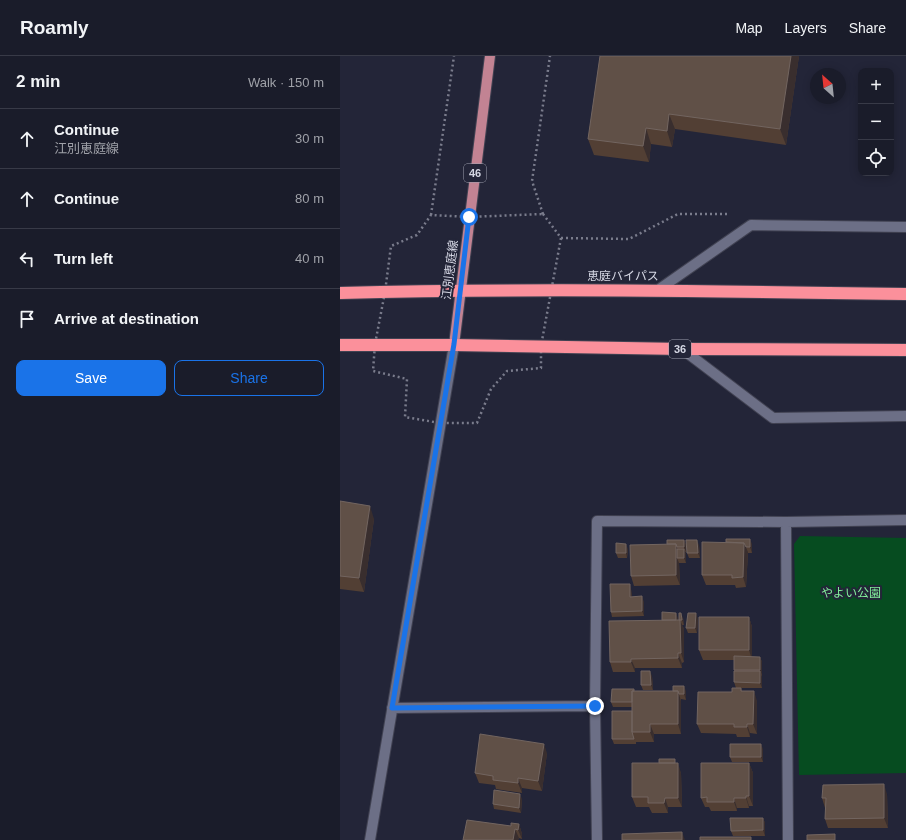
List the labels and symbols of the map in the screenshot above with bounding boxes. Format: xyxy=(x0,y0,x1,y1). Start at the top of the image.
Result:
north arrow xyxy=(810,68,846,104)
road number: 46 xyxy=(464,164,486,182)
route start xyxy=(460,208,478,226)
street label: 江別恵庭線 xyxy=(439,239,461,301)
street label: 恵庭バイパス xyxy=(587,269,659,283)
road number: 36 xyxy=(669,340,691,358)
park label: やよい公園 xyxy=(821,586,881,600)
route end xyxy=(586,697,604,715)

